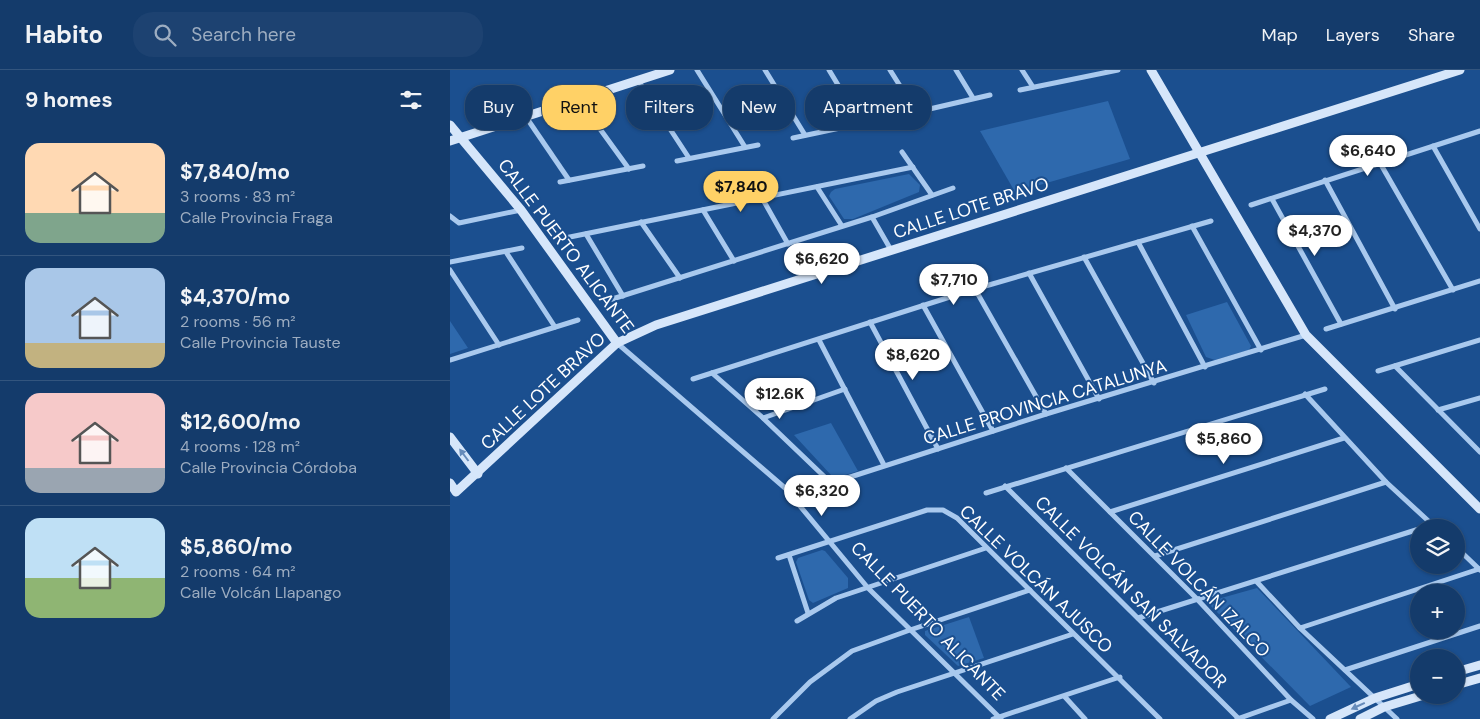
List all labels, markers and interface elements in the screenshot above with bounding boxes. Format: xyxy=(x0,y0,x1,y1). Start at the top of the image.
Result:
search box xyxy=(133,12,483,57)
text: Habito xyxy=(25,19,103,50)
icon: search xyxy=(151,21,179,49)
text: Search here xyxy=(191,22,296,47)
text: Map xyxy=(1262,23,1298,47)
text: Layers xyxy=(1326,23,1380,47)
text: Share xyxy=(1408,23,1455,47)
chip: Buy xyxy=(465,85,532,130)
chip: Rent xyxy=(542,85,616,130)
chip: Filters xyxy=(626,85,713,130)
chip: New xyxy=(723,85,795,130)
chip: Apartment xyxy=(805,85,931,130)
text: 9 homes xyxy=(25,86,113,114)
icon: filters xyxy=(397,86,425,114)
pin: $6,640 xyxy=(1327,134,1409,177)
text: $6,640 xyxy=(1340,140,1396,161)
street label: CALLE PUERTO ALICANTE xyxy=(492,154,640,338)
text: $7,840/mo xyxy=(180,158,290,186)
icon: home xyxy=(65,163,125,223)
pin: $7,840 xyxy=(700,170,782,213)
street label: CALLE LOTE BRAVO xyxy=(890,171,1052,245)
text: $7,840 xyxy=(714,176,768,197)
text: 3 rooms · 83 m² xyxy=(180,186,295,207)
text: Calle Provincia Fraga xyxy=(180,207,333,228)
pin: $4,370 xyxy=(1274,214,1356,257)
text: $4,370 xyxy=(1288,220,1342,241)
pin: $6,620 xyxy=(781,242,863,285)
text: $6,620 xyxy=(795,248,849,269)
pin: $7,710 xyxy=(913,264,995,306)
text: $7,710 xyxy=(930,269,978,290)
text: $4,370/mo xyxy=(180,283,290,311)
icon: home xyxy=(65,288,125,348)
text: 2 rooms · 56 m² xyxy=(180,311,296,332)
street label: CALLE LOTE BRAVO xyxy=(475,327,611,455)
text: Calle Provincia Tauste xyxy=(180,332,341,353)
pin: $8,620 xyxy=(872,338,954,381)
text: $8,620 xyxy=(886,344,940,365)
street label: CALLE PROVINCIA CATALUNYA xyxy=(920,353,1170,451)
pin: $12.6K xyxy=(739,378,821,420)
text: $12.6K xyxy=(756,383,804,404)
text: $12,600/mo xyxy=(180,408,301,436)
icon: home xyxy=(65,413,125,473)
pin: $5,860 xyxy=(1183,422,1265,465)
text: $5,860 xyxy=(1196,428,1252,449)
text: 4 rooms · 128 m² xyxy=(180,436,300,457)
one-way arrow xyxy=(459,448,469,462)
text: Calle Provincia Córdoba xyxy=(180,457,357,478)
pin: $6,320 xyxy=(781,474,863,517)
text: $6,320 xyxy=(795,480,849,501)
street label: CALLE VOLCÁN SAN SALVADOR xyxy=(1030,491,1232,693)
street label: CALLE VOLCÁN AJUSCO xyxy=(954,499,1118,659)
street label: CALLE VOLCÁN IZALCO xyxy=(1123,505,1275,663)
map controls xyxy=(1410,519,1465,704)
button: layers xyxy=(1410,519,1465,574)
text: $5,860/mo xyxy=(180,533,293,561)
street label: CALLE PUERTO ALICANTE xyxy=(846,536,1010,706)
icon: home xyxy=(65,538,125,598)
text: 2 rooms · 64 m² xyxy=(180,561,296,582)
text: Calle Volcán Llapango xyxy=(180,582,341,603)
button: + xyxy=(1410,584,1465,639)
button: − xyxy=(1410,649,1465,704)
one-way arrow xyxy=(1351,703,1365,711)

